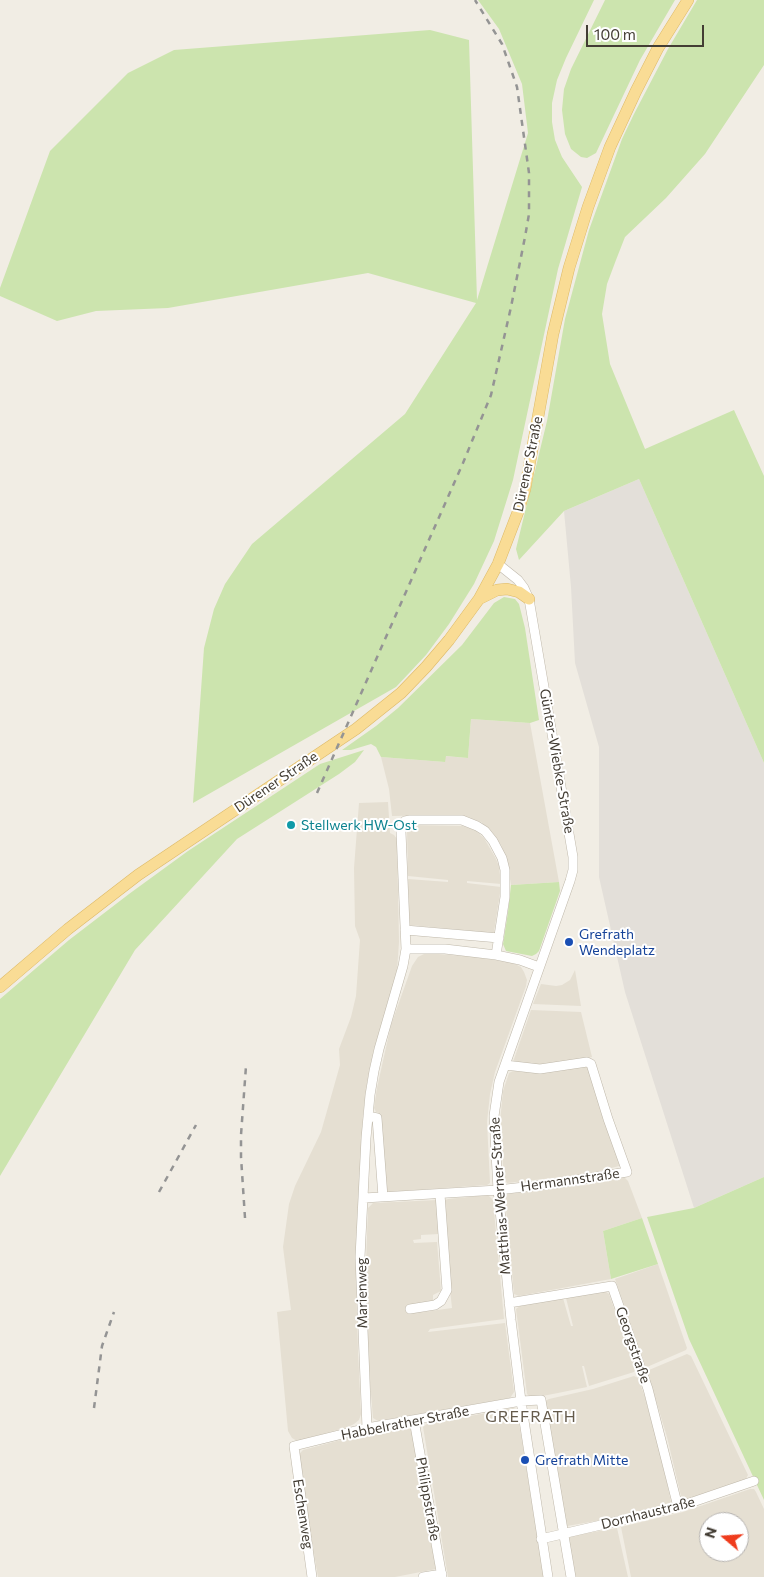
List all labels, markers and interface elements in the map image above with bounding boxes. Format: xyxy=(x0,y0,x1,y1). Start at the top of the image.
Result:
scale bar xyxy=(589,15,706,47)
text: 100 m xyxy=(594,25,636,43)
street label: Dürener Straße xyxy=(510,415,546,513)
street label: Günter-Wiebke-Straße xyxy=(536,687,578,835)
street label: Dürener Straße xyxy=(231,748,321,816)
place label: Stellwerk HW-Ost xyxy=(301,817,417,833)
marker: Stellwerk HW-Ost xyxy=(285,819,297,831)
place label: Grefrath Wendeplatz xyxy=(579,926,655,959)
marker: Grefrath Wendeplatz xyxy=(563,936,575,948)
street label: Matthias-Werner-Straße xyxy=(486,1116,514,1276)
street label: Hermannstraße xyxy=(519,1165,621,1195)
street label: Marienweg xyxy=(353,1257,371,1329)
street label: Georgstraße xyxy=(612,1304,654,1386)
street label: Habbelrather Straße xyxy=(340,1402,470,1444)
district label: GREFRATH xyxy=(484,1407,578,1427)
place label: Grefrath Mitte xyxy=(535,1452,628,1468)
marker: Grefrath Mitte xyxy=(519,1454,531,1466)
street label: Philippstraße xyxy=(412,1456,444,1542)
street label: Eschenweg xyxy=(289,1478,317,1550)
street label: Dornhaustraße xyxy=(599,1493,697,1533)
north arrow xyxy=(699,1512,749,1562)
text: N xyxy=(701,1525,720,1540)

